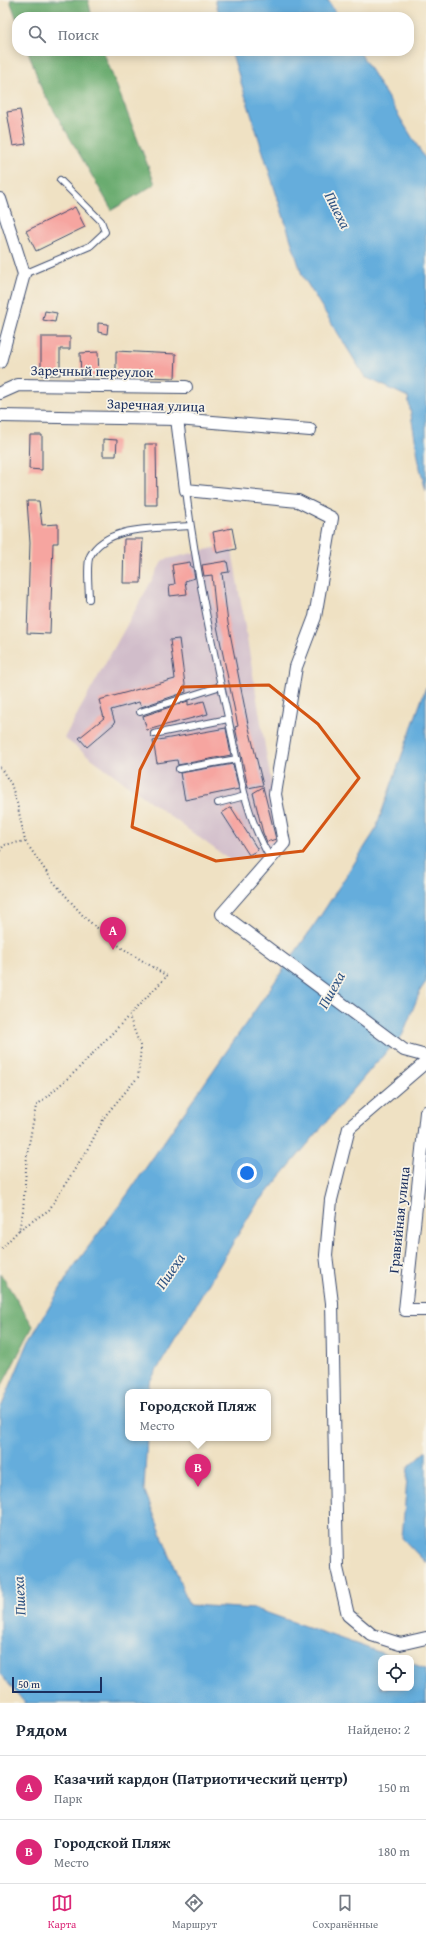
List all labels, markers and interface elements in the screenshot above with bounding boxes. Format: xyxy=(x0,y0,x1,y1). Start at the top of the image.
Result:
search box xyxy=(12,12,414,56)
icon: search xyxy=(26,23,48,45)
text: Поиск xyxy=(58,24,99,45)
water label: Пшеха xyxy=(320,188,356,232)
street label: Заречный переулок xyxy=(30,360,154,382)
street label: Заречная улица xyxy=(107,393,206,417)
pin: A xyxy=(100,917,126,950)
water label: Пшеха xyxy=(312,968,350,1012)
your location xyxy=(237,1163,257,1183)
street label: Гравийная улица xyxy=(383,1165,415,1274)
water label: Пшеха xyxy=(150,1249,190,1293)
popup xyxy=(125,1389,271,1441)
text: Городской Пляж xyxy=(140,1395,256,1416)
text: Место xyxy=(140,1416,175,1435)
pin: B xyxy=(185,1454,211,1487)
water label: Пшеха xyxy=(7,1576,31,1616)
map controls xyxy=(378,1655,414,1691)
button: locate xyxy=(378,1655,414,1691)
scale bar xyxy=(12,1675,102,1694)
text: 50 m xyxy=(18,1676,40,1692)
text: Рядом xyxy=(16,1717,67,1742)
text: Найдено: 2 xyxy=(348,1720,410,1739)
text: Казачий кардон (Патриотический центр) xyxy=(54,1768,348,1789)
text: A xyxy=(25,1778,33,1797)
text: 150 m xyxy=(378,1778,410,1797)
text: Парк xyxy=(54,1789,82,1808)
text: Городской Пляж xyxy=(54,1832,170,1853)
text: B xyxy=(25,1842,33,1861)
text: 180 m xyxy=(378,1842,410,1861)
text: Место xyxy=(54,1853,89,1872)
tab: Карта xyxy=(48,1892,76,1932)
tab: Маршрут xyxy=(172,1892,217,1932)
tab: Сохранённые xyxy=(313,1892,378,1932)

